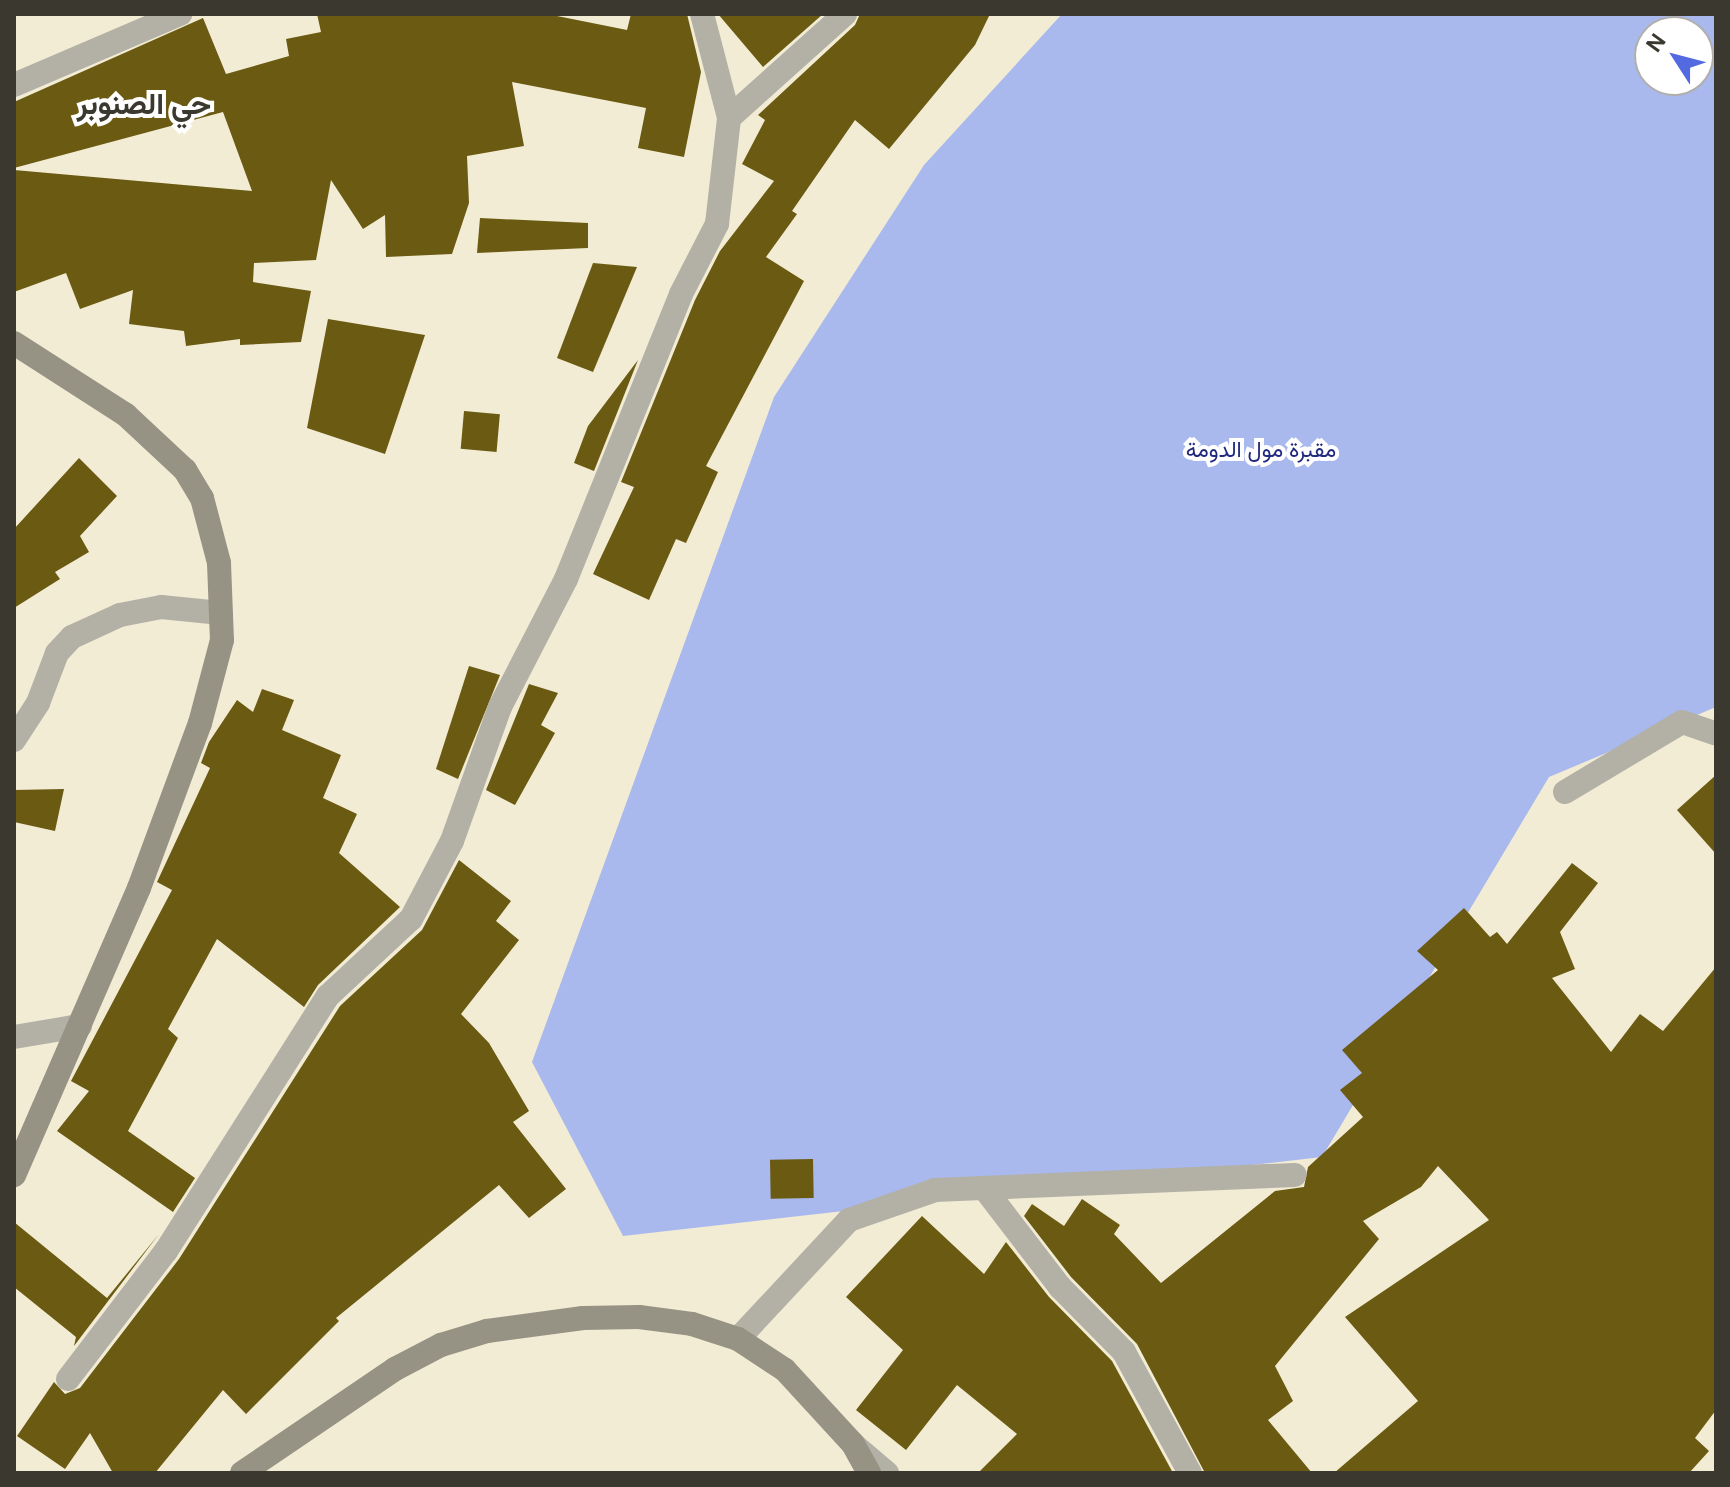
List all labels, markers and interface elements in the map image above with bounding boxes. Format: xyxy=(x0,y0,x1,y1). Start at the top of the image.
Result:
north arrow xyxy=(1634,16,1714,96)
text: N xyxy=(1639,28,1672,58)
district label: حي الصنوبر xyxy=(77,86,211,122)
park label: مقبرة مول الدومة xyxy=(1186,437,1336,463)

